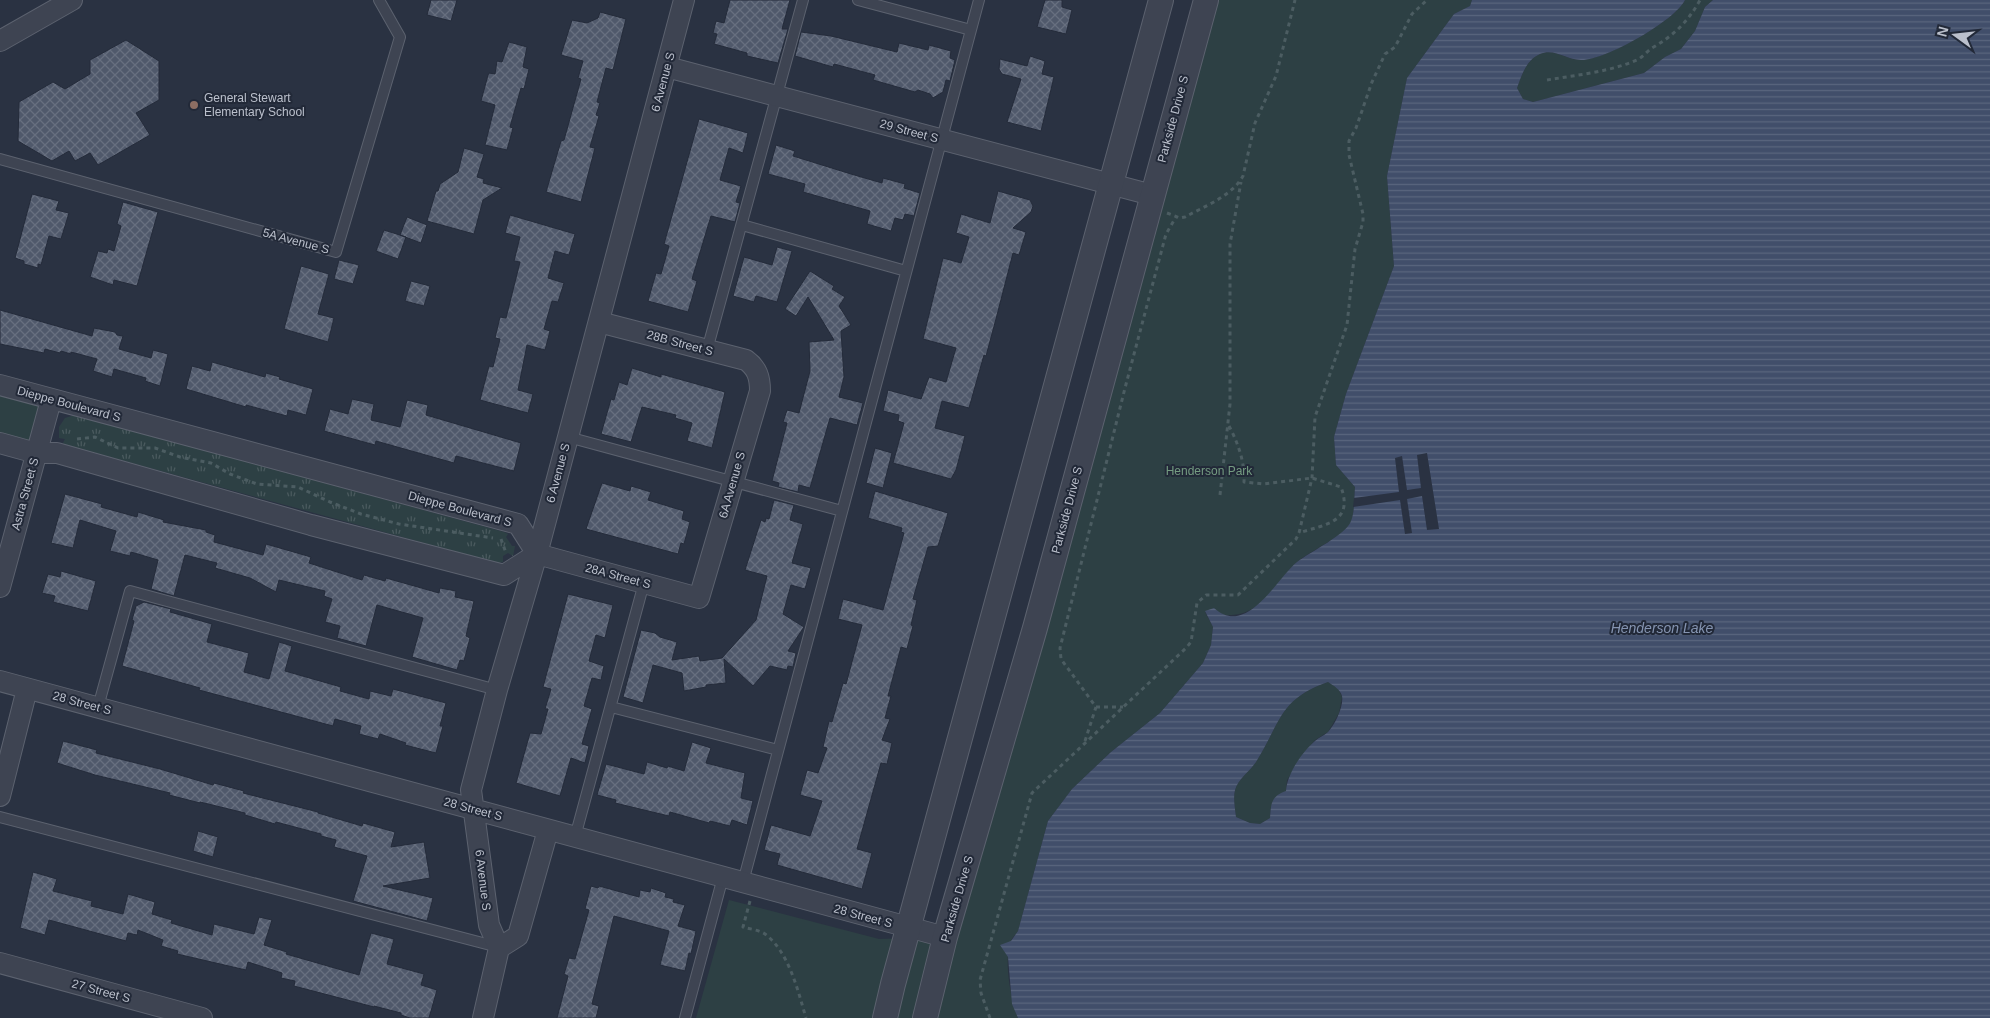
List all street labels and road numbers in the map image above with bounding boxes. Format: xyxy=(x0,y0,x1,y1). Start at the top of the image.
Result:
street label: 6 Avenue S xyxy=(648,51,678,113)
street label: Parkside Drive S xyxy=(1155,74,1191,164)
street label: 29 Street S xyxy=(878,116,940,146)
street label: 5A Avenue S xyxy=(261,225,331,257)
street label: 28B Street S xyxy=(645,327,715,359)
street label: Dieppe Boulevard S xyxy=(16,383,122,425)
street label: 6 Avenue S xyxy=(543,442,573,504)
street label: 6A Avenue S xyxy=(716,450,748,520)
street label: Astra Street S xyxy=(9,456,41,532)
street label: Parkside Drive S xyxy=(1049,465,1085,555)
street label: Dieppe Boulevard S xyxy=(407,488,513,530)
street label: 28A Street S xyxy=(584,561,652,591)
street label: 28 Street S xyxy=(51,688,113,718)
street label: 28 Street S xyxy=(442,794,504,824)
street label: 6 Avenue S xyxy=(472,849,494,911)
street label: Parkside Drive S xyxy=(938,854,976,944)
street label: 28 Street S xyxy=(832,901,894,931)
street label: 27 Street S xyxy=(70,976,132,1006)

